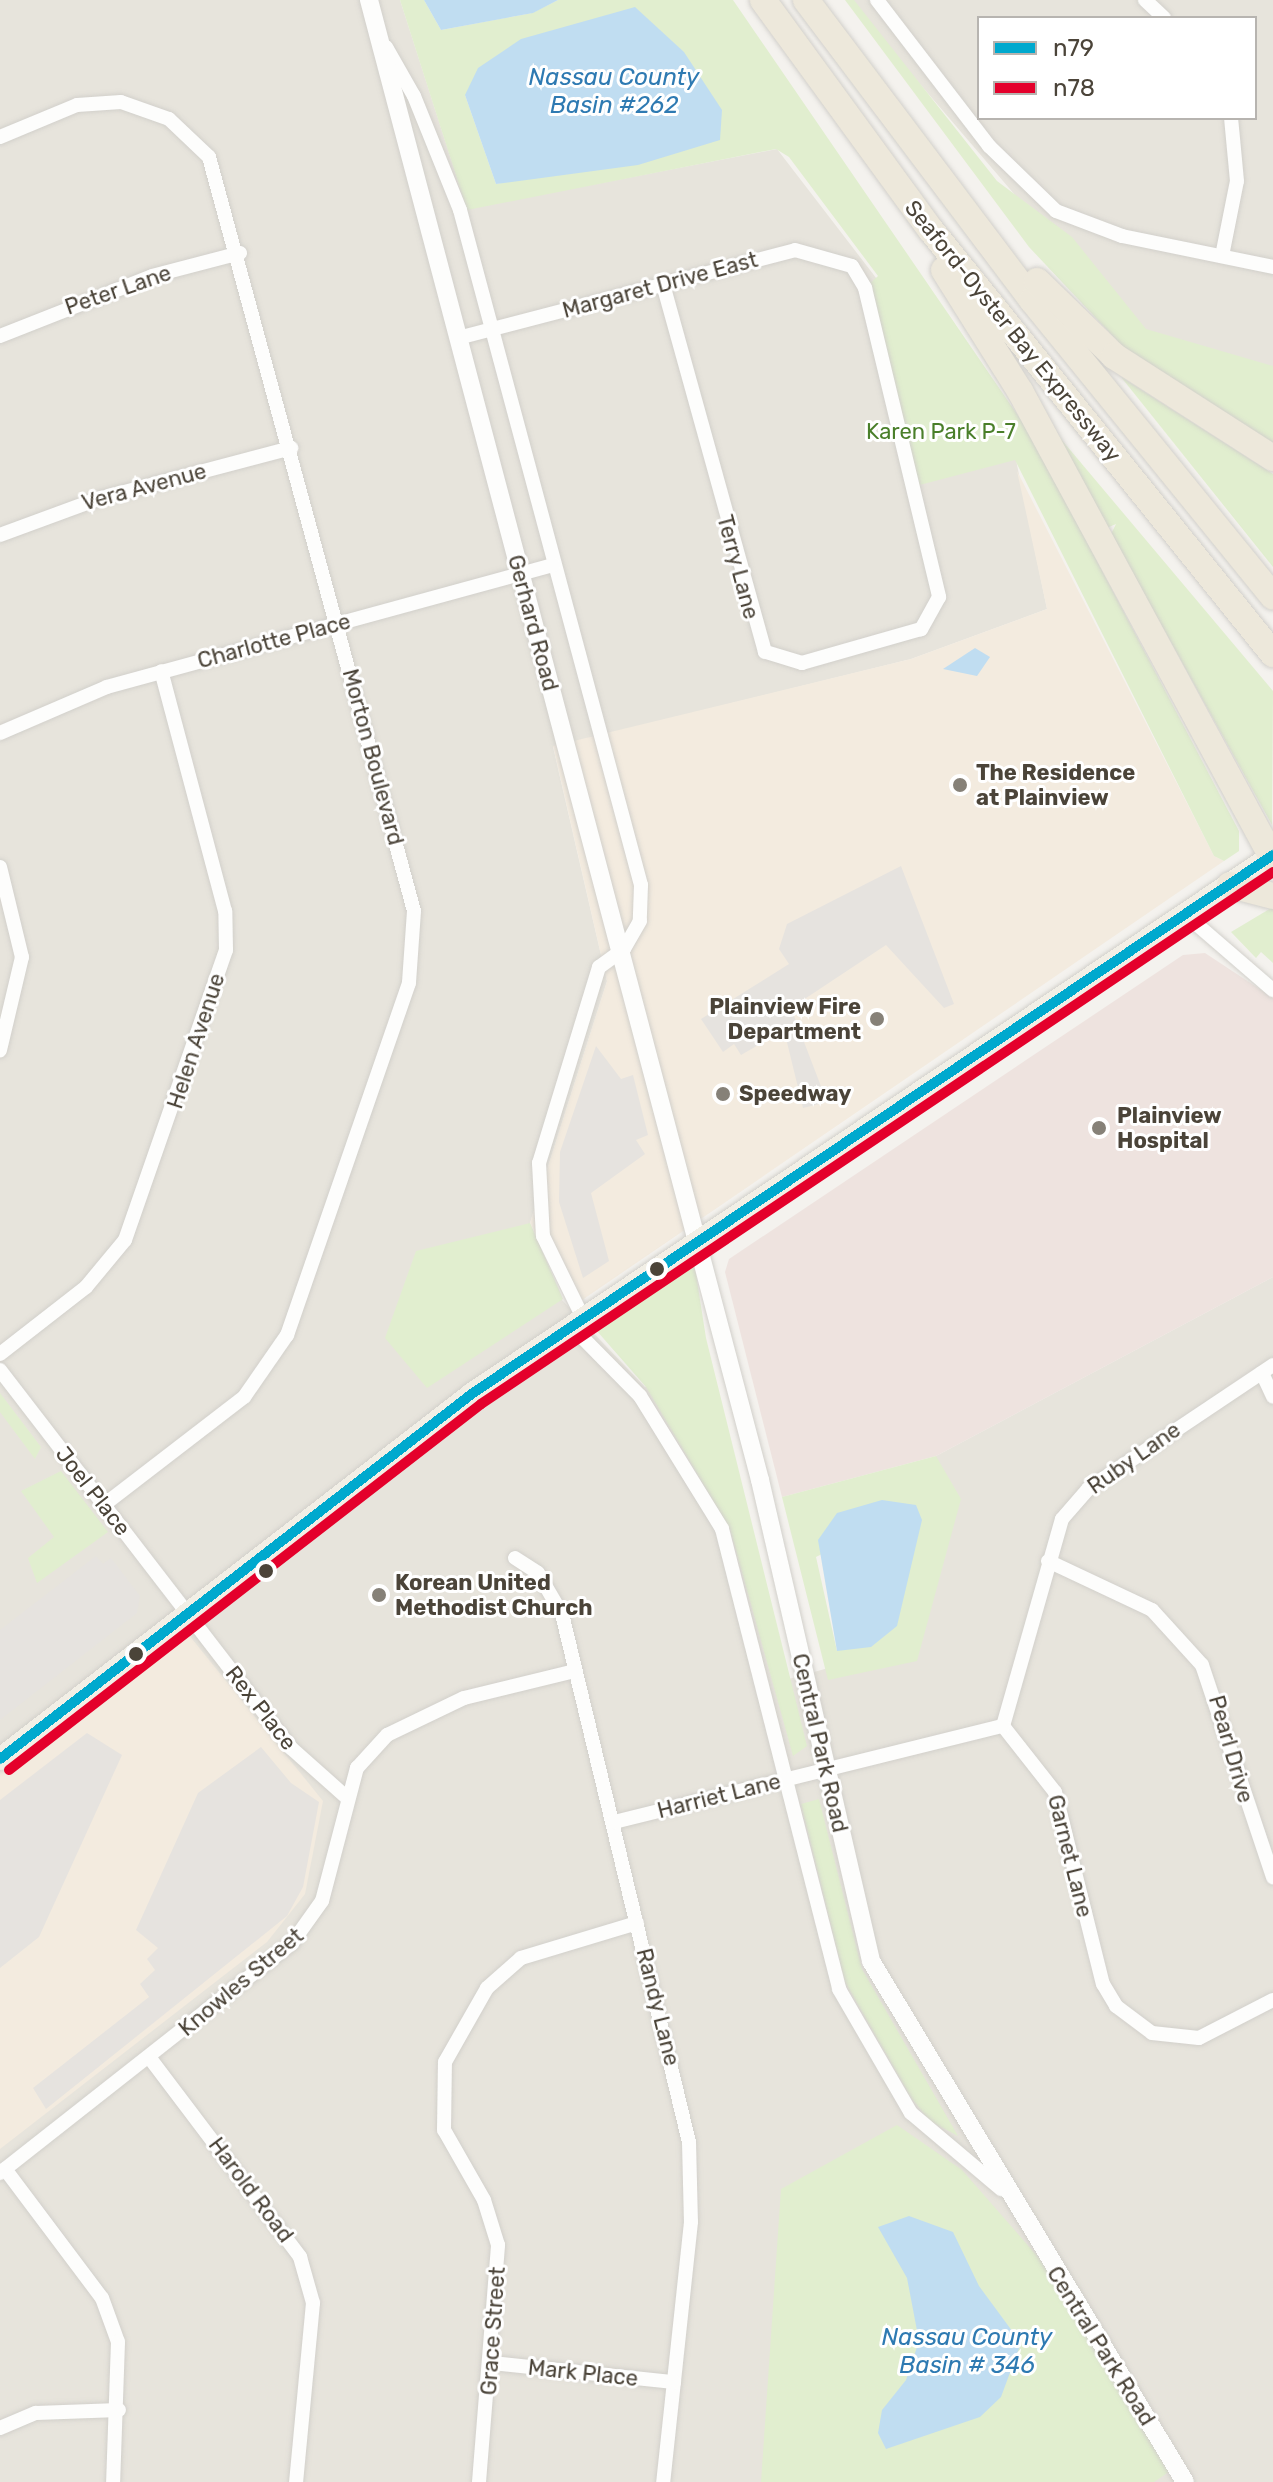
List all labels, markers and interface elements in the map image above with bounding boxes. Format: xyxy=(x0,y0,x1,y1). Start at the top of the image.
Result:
legend xyxy=(977,16,1257,120)
text: n79 xyxy=(1053,34,1094,62)
water label: Nassau County Basin #262 xyxy=(529,64,699,120)
text: n78 xyxy=(1053,74,1095,102)
street label: Seaford-Oyster Bay Expressway xyxy=(899,195,1127,467)
street label: Margaret Drive East xyxy=(560,246,760,324)
street label: Peter Lane xyxy=(61,259,175,321)
park label: Karen Park P-7 xyxy=(866,419,1016,445)
street label: Vera Avenue xyxy=(79,458,209,516)
street label: Terry Lane xyxy=(711,512,765,622)
street label: Gerhard Road xyxy=(502,552,564,694)
street label: Charlotte Place xyxy=(195,608,353,674)
street label: Morton Boulevard xyxy=(337,666,409,848)
place label: The Residence at Plainview xyxy=(976,759,1135,810)
marker: The Residence at Plainview xyxy=(951,776,969,794)
street label: Helen Avenue xyxy=(162,970,230,1112)
place label: Plainview Fire Department xyxy=(709,993,861,1044)
marker: Plainview Fire Department xyxy=(868,1010,886,1028)
place label: Speedway xyxy=(739,1081,851,1107)
marker: Speedway xyxy=(714,1085,732,1103)
place label: Plainview Hospital xyxy=(1117,1102,1222,1154)
marker: Plainview Hospital xyxy=(1088,1117,1110,1139)
unlabelled marker xyxy=(649,1261,665,1277)
street label: Ruby Lane xyxy=(1082,1416,1186,1500)
street label: Joel Place xyxy=(50,1441,136,1541)
unlabelled marker xyxy=(258,1563,274,1579)
place label: Korean United Methodist Church xyxy=(395,1569,593,1620)
marker: Korean United Methodist Church xyxy=(370,1586,388,1604)
unlabelled marker xyxy=(128,1646,144,1662)
street label: Central Park Road xyxy=(787,1651,853,1835)
street label: Rex Place xyxy=(220,1661,302,1755)
street label: Pearl Drive xyxy=(1203,1692,1259,1806)
street label: Harriet Lane xyxy=(655,1768,783,1824)
street label: Garnet Lane xyxy=(1042,1792,1098,1920)
street label: Knowles Street xyxy=(173,1922,309,2042)
street label: Randy Lane xyxy=(631,1945,685,2069)
street label: Harold Road xyxy=(203,2132,299,2248)
street label: Central Park Road xyxy=(1041,2261,1161,2431)
street label: Grace Street xyxy=(475,2266,511,2396)
water label: Nassau County Basin # 346 xyxy=(882,2324,1052,2380)
street label: Mark Place xyxy=(527,2354,639,2392)

